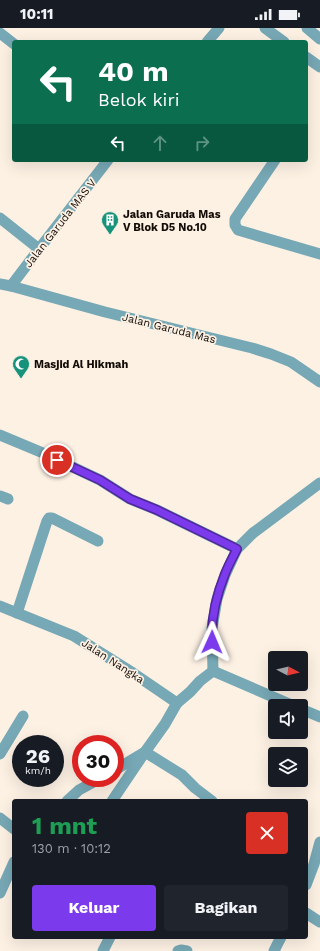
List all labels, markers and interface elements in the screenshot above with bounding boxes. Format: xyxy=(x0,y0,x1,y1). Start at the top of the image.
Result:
text: 10:11 xyxy=(20,5,54,23)
text: 40 m xyxy=(98,55,168,88)
icon: left xyxy=(32,56,84,108)
text: Belok kiri xyxy=(98,89,180,110)
icon: left xyxy=(107,132,129,154)
icon: ahead xyxy=(149,132,171,154)
icon: right xyxy=(191,132,213,154)
street label: Jalan Garuda MAS V xyxy=(22,177,99,270)
place label: Jalan Garuda Mas V Blok D5 No.10 xyxy=(123,208,221,234)
building icon: Jalan Garuda Mas V Blok D5 No.10 xyxy=(100,210,120,235)
street label: Jalan Garuda Mas xyxy=(121,311,217,346)
mosque icon: Masjid Al Hikmah xyxy=(11,354,31,379)
place label: Masjid Al Hikmah xyxy=(34,358,128,371)
pin xyxy=(40,443,74,477)
icon: arrive xyxy=(46,449,68,471)
position arrow xyxy=(191,621,233,663)
street label: Jalan Nangka xyxy=(79,636,146,686)
north arrow xyxy=(268,651,308,691)
map controls xyxy=(268,651,308,787)
button: sound xyxy=(268,699,308,739)
speed limit sign: 30 xyxy=(72,735,124,787)
text: 26 xyxy=(26,744,50,768)
button: layers xyxy=(268,747,308,787)
text: km/h xyxy=(25,765,51,776)
text: 1 mnt xyxy=(32,812,97,840)
button: close xyxy=(246,812,288,854)
text: 130 m · 10:12 xyxy=(32,841,111,856)
button: Keluar xyxy=(32,885,156,931)
button: Bagikan xyxy=(164,885,288,931)

